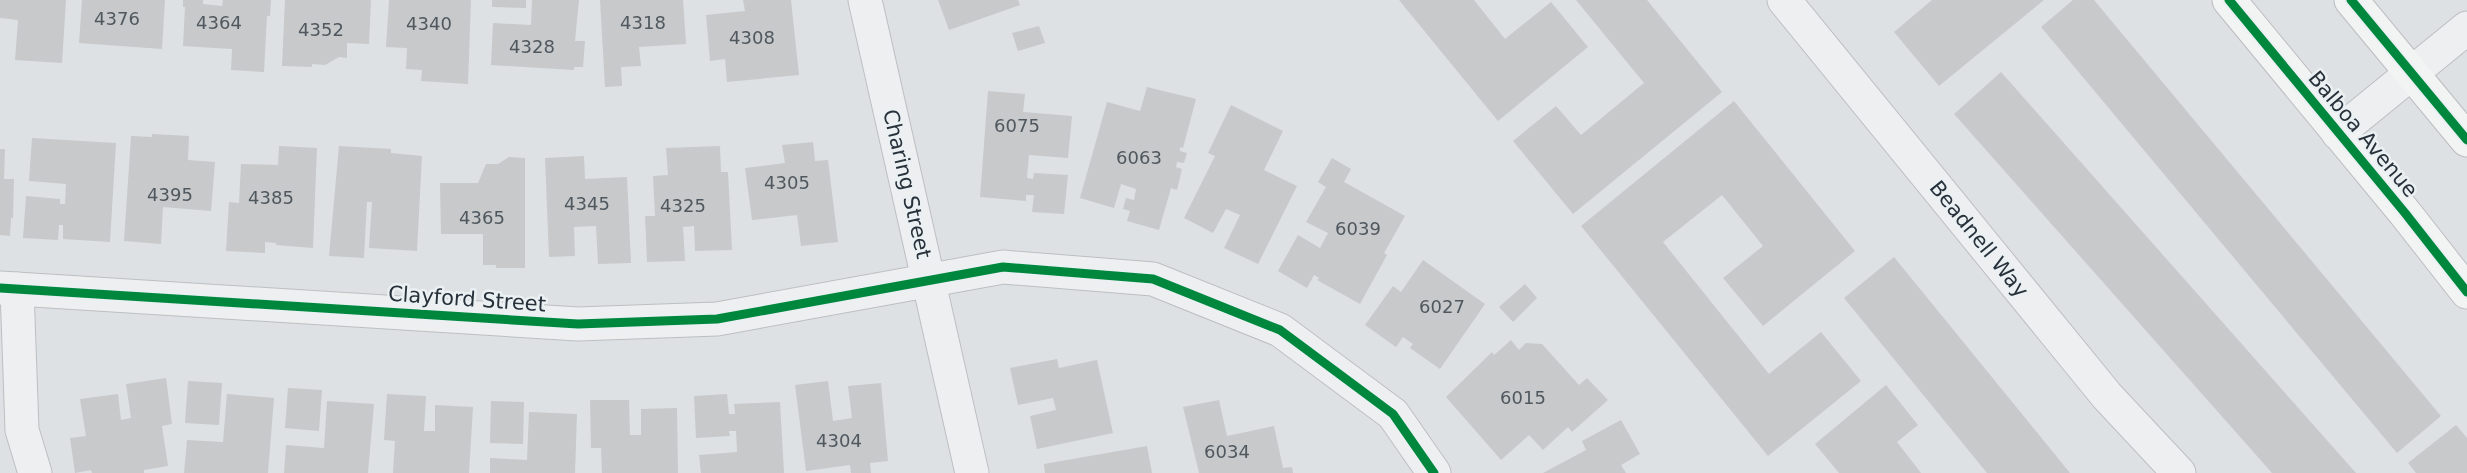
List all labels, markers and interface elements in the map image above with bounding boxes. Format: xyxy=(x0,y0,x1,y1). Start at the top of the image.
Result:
house number: 4376 xyxy=(94,8,140,29)
house number: 4364 xyxy=(196,12,242,33)
house number: 4318 xyxy=(620,12,666,33)
house number: 4340 xyxy=(406,13,452,34)
house number: 4352 xyxy=(298,19,344,40)
house number: 4308 xyxy=(729,27,775,48)
house number: 4328 xyxy=(509,36,555,57)
street label: Balboa Avenue xyxy=(2303,66,2423,202)
street label: Charing Street xyxy=(878,107,936,261)
house number: 6075 xyxy=(994,115,1040,136)
house number: 6063 xyxy=(1116,147,1162,168)
house number: 4305 xyxy=(764,172,810,193)
street label: Beadnell Way xyxy=(1925,176,2033,302)
house number: 4395 xyxy=(147,184,193,205)
house number: 4385 xyxy=(248,187,294,208)
house number: 4345 xyxy=(564,193,610,214)
house number: 4325 xyxy=(660,195,706,216)
house number: 4365 xyxy=(459,207,505,228)
house number: 6039 xyxy=(1335,218,1381,239)
street label: Clayford Street xyxy=(387,282,547,316)
house number: 6027 xyxy=(1419,296,1465,317)
house number: 6015 xyxy=(1500,387,1546,408)
house number: 4304 xyxy=(816,430,862,451)
house number: 6034 xyxy=(1204,441,1250,462)

